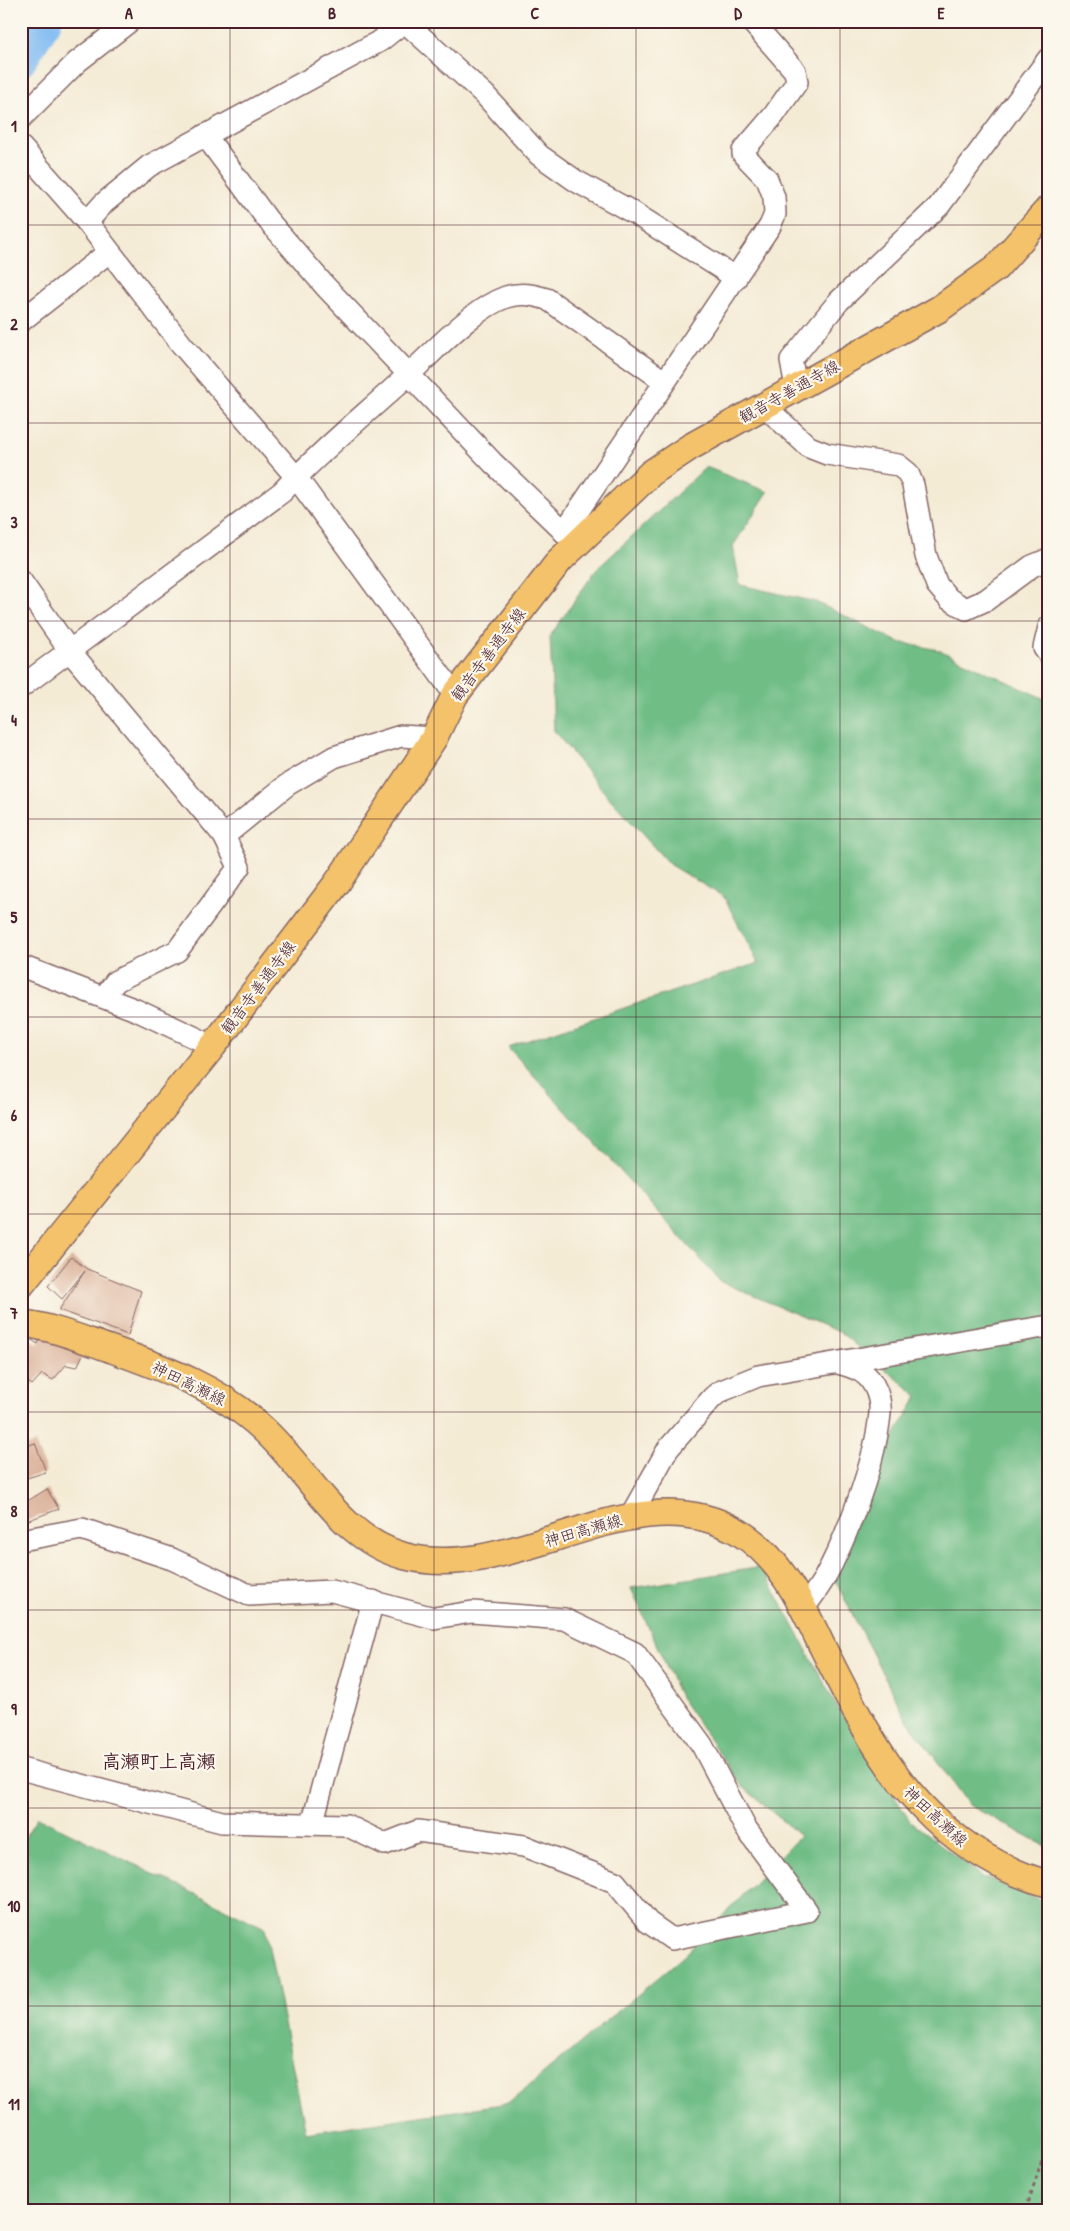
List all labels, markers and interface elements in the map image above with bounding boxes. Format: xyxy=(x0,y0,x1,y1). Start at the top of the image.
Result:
text: A xyxy=(125,2,133,24)
text: B xyxy=(328,2,336,24)
text: C xyxy=(531,2,540,24)
text: D xyxy=(734,2,742,24)
text: E xyxy=(937,2,945,24)
text: 1 xyxy=(11,115,17,137)
text: 2 xyxy=(10,313,18,335)
street label: 観音寺善通寺線 xyxy=(735,354,843,428)
text: 3 xyxy=(10,511,18,533)
street label: 観音寺善通寺線 xyxy=(446,603,530,705)
text: 4 xyxy=(11,709,17,731)
text: 5 xyxy=(11,906,18,928)
street label: 観音寺善通寺線 xyxy=(216,936,300,1038)
text: 6 xyxy=(11,1104,18,1126)
text: 7 xyxy=(9,1302,18,1324)
street label: 神田高瀬線 xyxy=(148,1356,230,1410)
text: 8 xyxy=(11,1500,18,1522)
street label: 神田高瀬線 xyxy=(542,1508,624,1552)
text: 9 xyxy=(11,1698,17,1720)
district label: 高瀬町上高瀬 xyxy=(102,1748,216,1774)
street label: 神田高瀬線 xyxy=(899,1781,973,1851)
text: 10 xyxy=(8,1895,20,1917)
text: 11 xyxy=(8,2093,20,2115)

